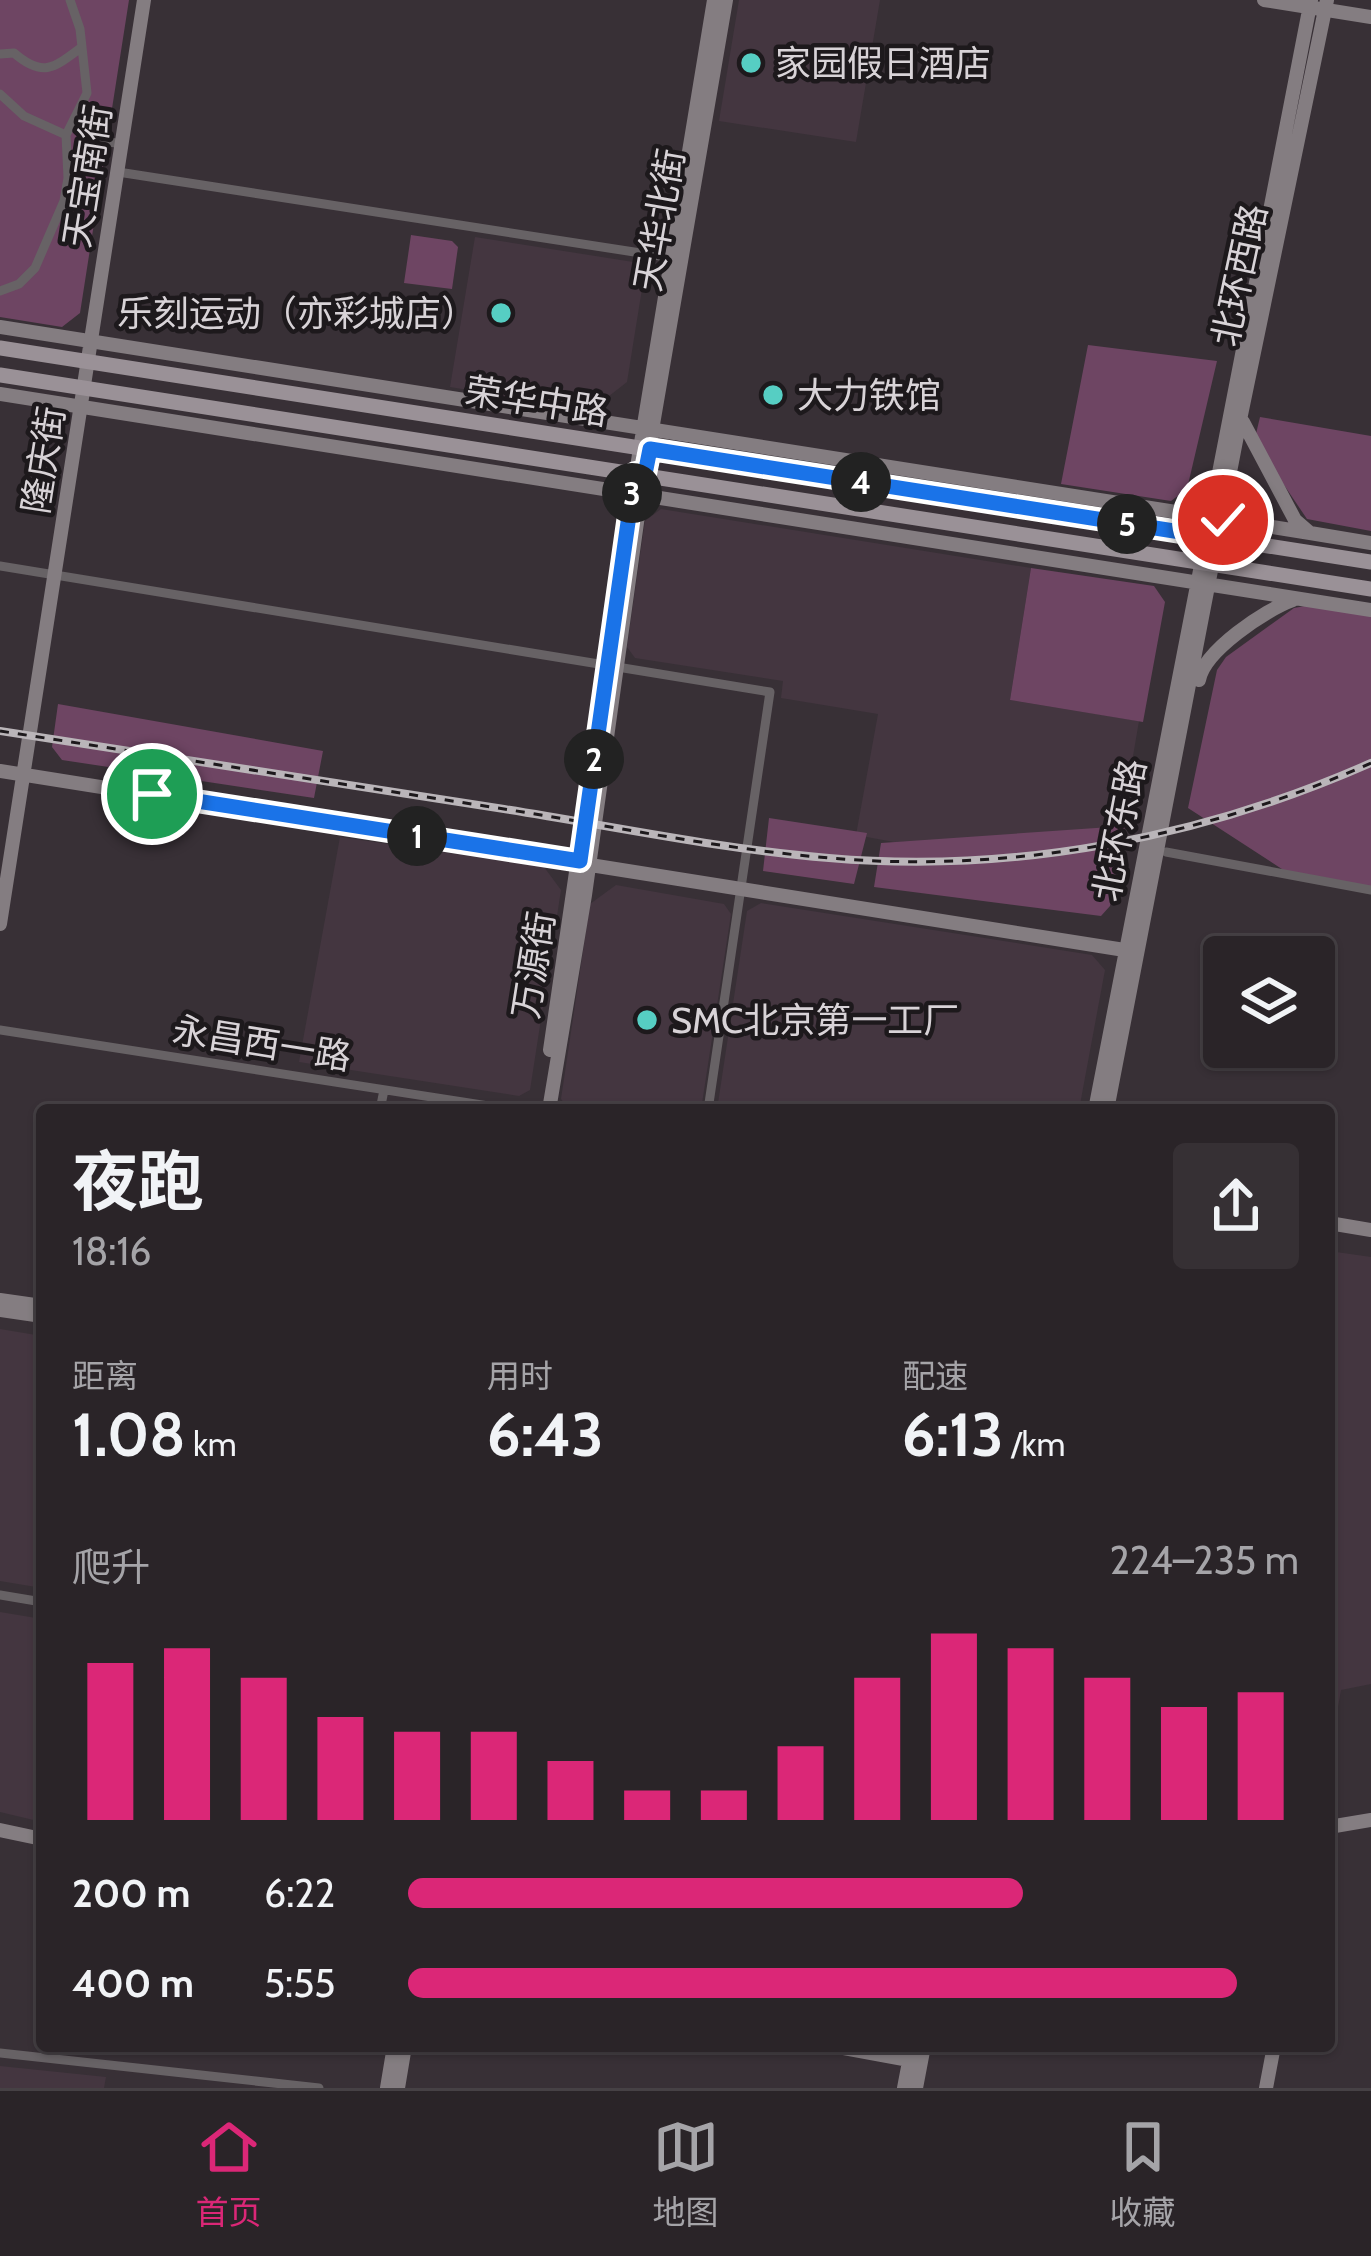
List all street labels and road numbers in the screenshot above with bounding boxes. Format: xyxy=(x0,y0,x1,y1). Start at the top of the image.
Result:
street label: 天宝南街 xyxy=(54,101,120,251)
street label: 天华北街 xyxy=(625,145,693,295)
street label: 北环西路 xyxy=(1203,200,1275,350)
street label: 荣华中路 xyxy=(462,368,612,434)
street label: 隆庆街 xyxy=(13,403,73,517)
street label: 北环东路 xyxy=(1084,755,1154,905)
street label: 万源街 xyxy=(503,908,563,1022)
street label: 永昌西一路 xyxy=(170,1007,354,1079)

